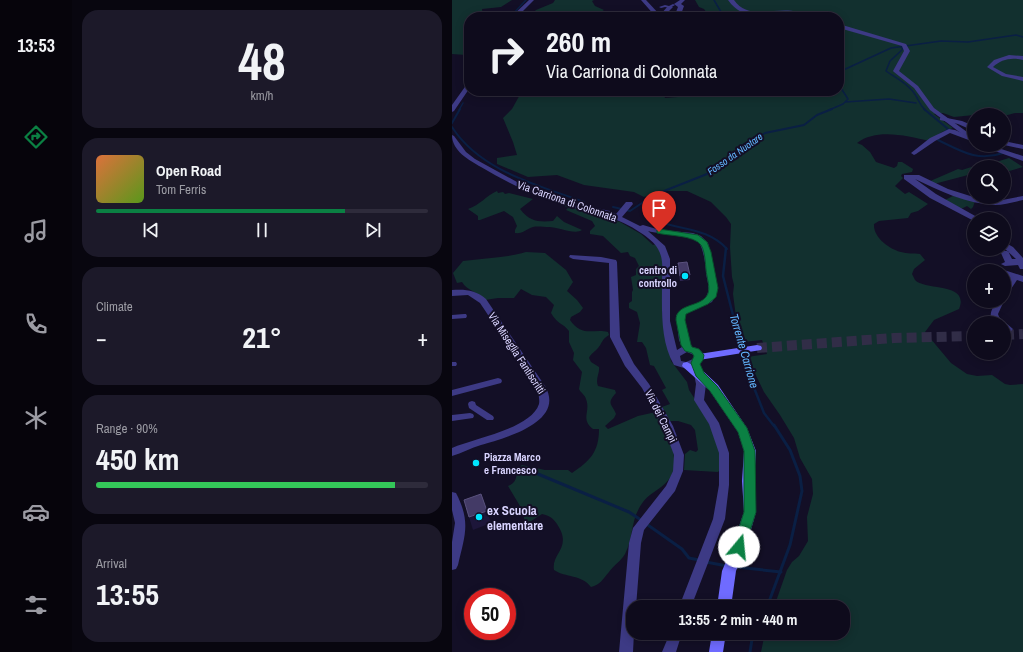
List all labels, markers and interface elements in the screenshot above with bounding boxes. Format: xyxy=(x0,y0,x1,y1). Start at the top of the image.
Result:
text: 260 m xyxy=(546,23,611,61)
text: 48 xyxy=(238,26,286,96)
icon: right xyxy=(480,28,532,80)
text: 13:53 xyxy=(17,33,55,58)
text: Via Carriona di Colonnata xyxy=(546,59,717,84)
text: km/h xyxy=(250,87,274,104)
map controls xyxy=(967,108,1011,360)
button: sound xyxy=(967,108,1011,152)
icon: directions xyxy=(22,123,50,151)
water label: Fosso da Nuotare xyxy=(705,130,766,178)
text: Open Road xyxy=(156,160,222,181)
button: search xyxy=(967,160,1011,204)
street label: Via Carriona di Colonnata xyxy=(515,177,619,225)
text: Tom Ferris xyxy=(156,181,206,198)
pin xyxy=(642,191,676,232)
icon: arrive xyxy=(648,197,670,219)
button: layers xyxy=(967,212,1011,256)
icon: music xyxy=(22,217,50,245)
icon: previous xyxy=(140,219,162,241)
icon: pause xyxy=(251,219,273,241)
icon: next xyxy=(362,219,384,241)
place label: centro di controllo xyxy=(638,263,677,290)
button: + xyxy=(967,264,1011,308)
marker: centro di controllo xyxy=(680,271,690,281)
text: Climate xyxy=(96,298,133,315)
street label: Via Miseglia Fantiscritti xyxy=(485,309,549,397)
icon: phone xyxy=(22,310,50,338)
water label: Torrente Carrione xyxy=(726,312,762,391)
button: − xyxy=(967,316,1011,360)
text: 21° xyxy=(242,317,282,357)
text: − xyxy=(96,323,107,353)
text: + xyxy=(417,323,428,353)
street label: Via dei Campi xyxy=(642,387,680,445)
icon: climate xyxy=(22,404,50,432)
text: Range · 90% xyxy=(96,420,158,437)
text: 450 km xyxy=(96,439,179,479)
place label: Piazza Marco e Francesco xyxy=(484,450,541,477)
marker: Piazza Marco e Francesco xyxy=(471,458,481,468)
icon: car xyxy=(22,498,50,526)
place label: ex Scuola elementare xyxy=(487,502,543,534)
marker: ex Scuola elementare xyxy=(474,512,484,522)
position arrow xyxy=(718,526,760,568)
text: Arrival xyxy=(96,555,127,572)
text: 13:55 xyxy=(96,574,159,614)
speed limit sign: 50 xyxy=(464,588,516,640)
icon: filters xyxy=(22,591,50,619)
text: 13:55 · 2 min · 440 m xyxy=(679,609,797,630)

